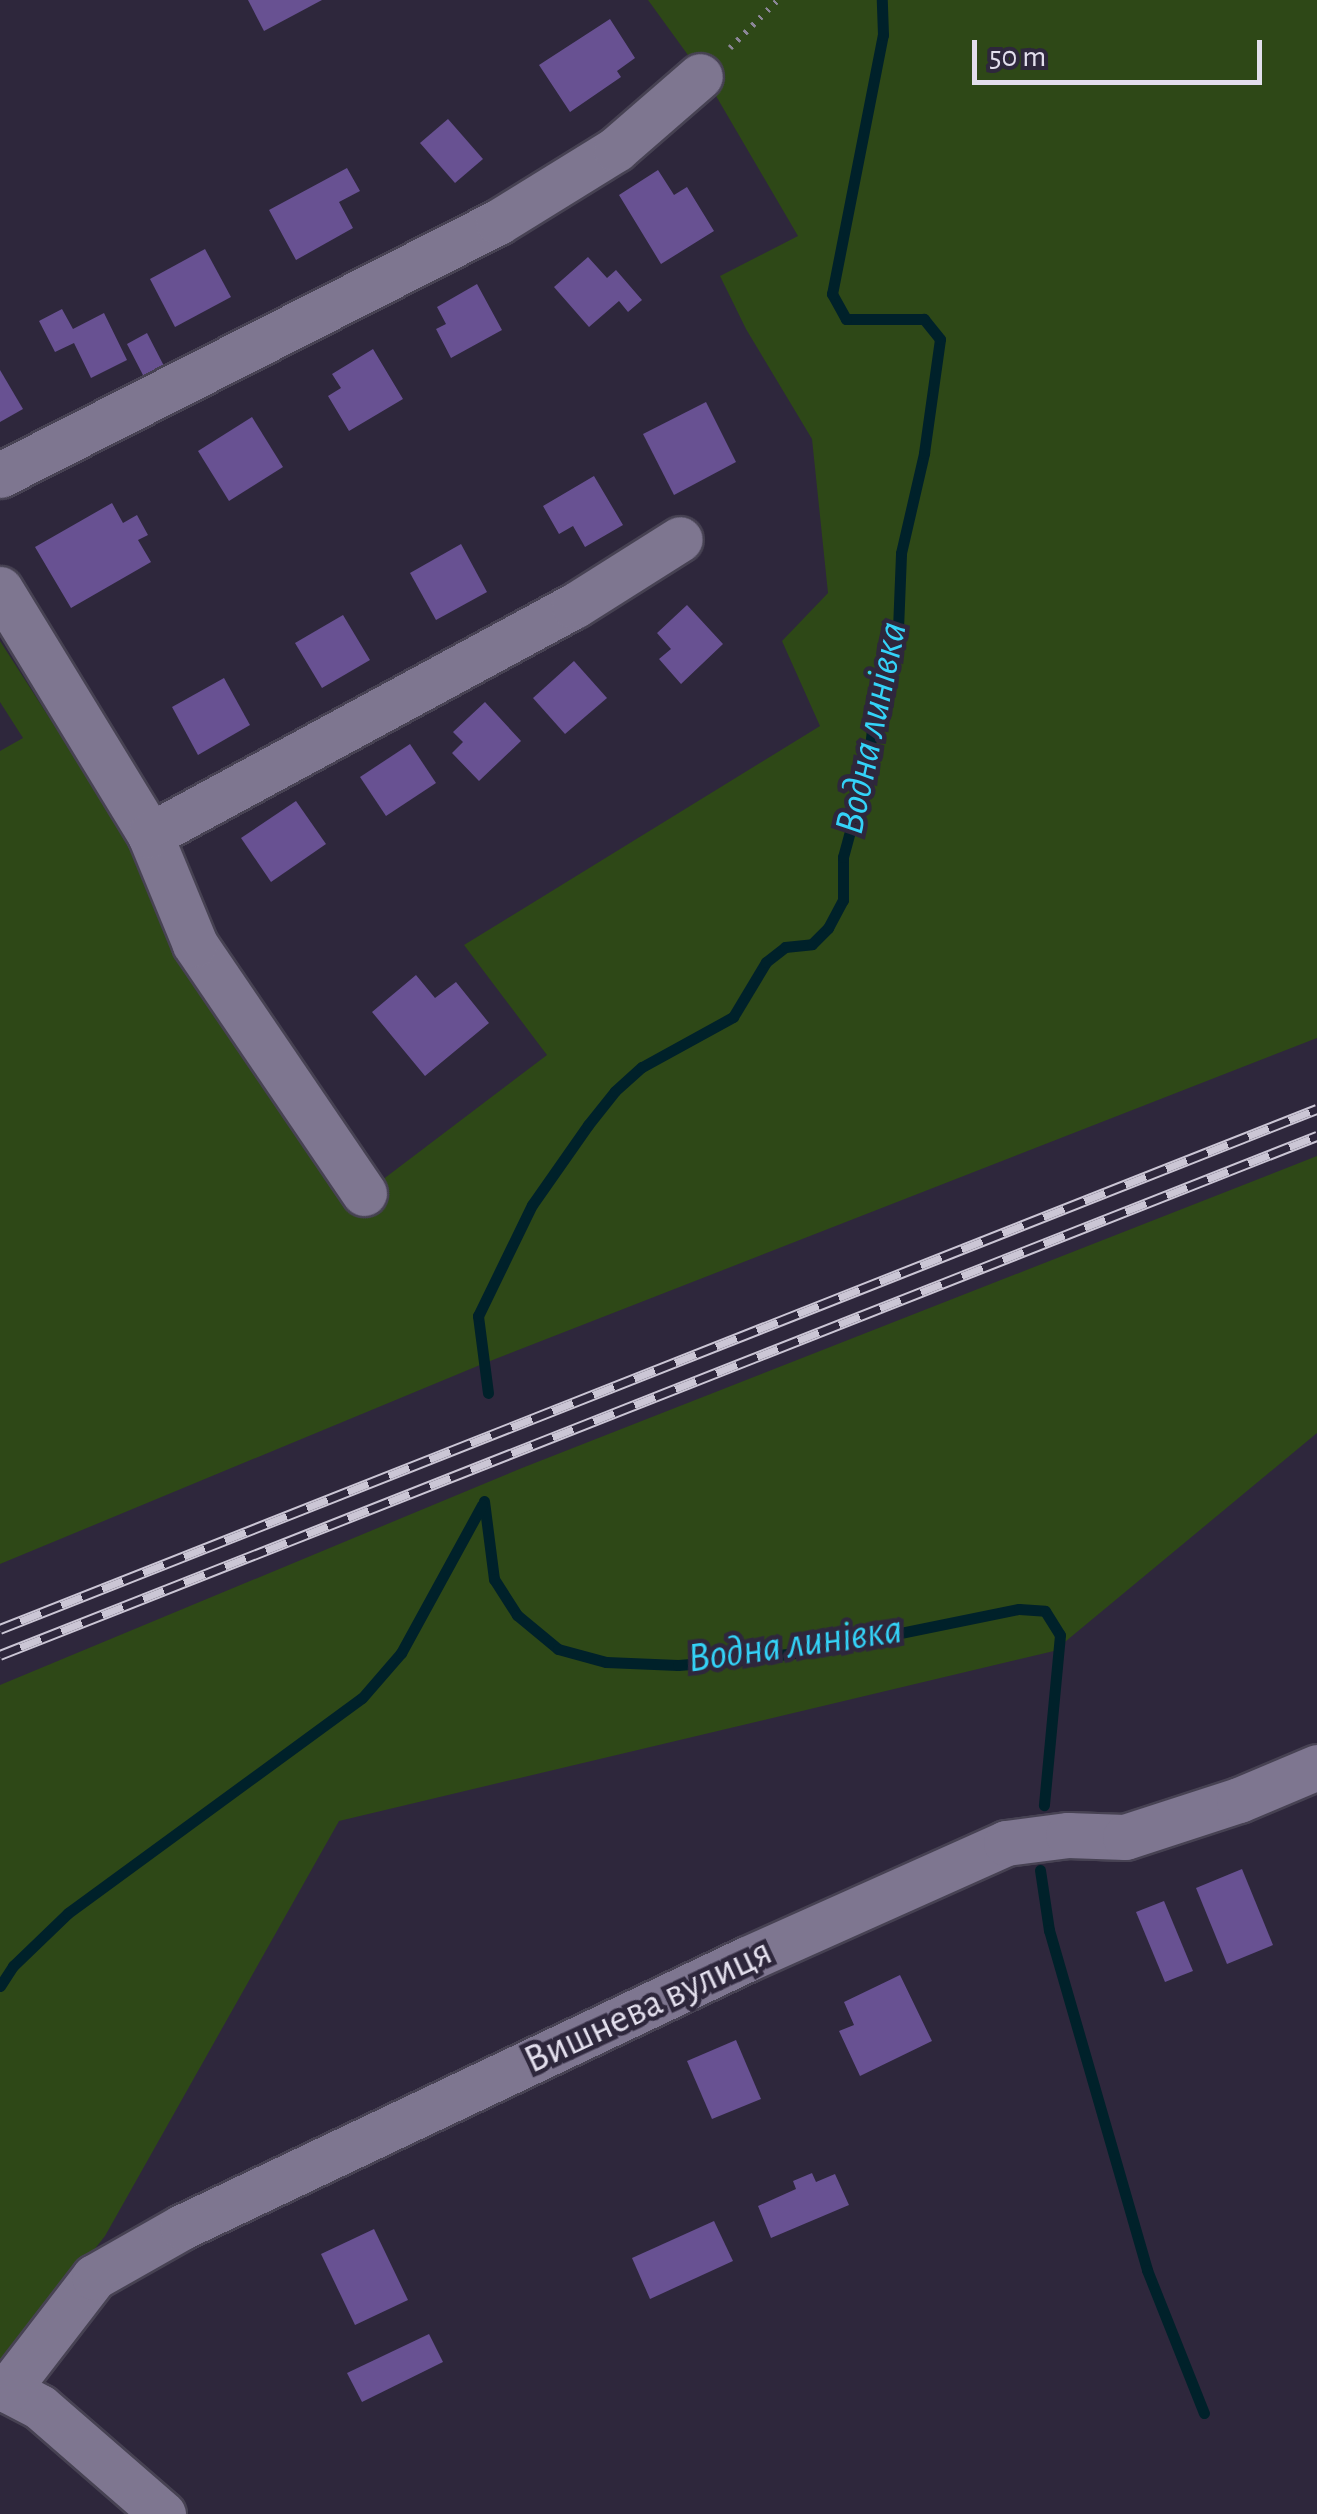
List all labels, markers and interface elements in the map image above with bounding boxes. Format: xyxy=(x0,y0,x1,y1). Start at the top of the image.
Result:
scale bar xyxy=(977,20,1267,82)
text: 50 m xyxy=(989,42,1046,72)
water label: Водна линівка xyxy=(824,617,918,839)
water label: Водна линівка xyxy=(685,1604,905,1684)
street label: Вишнева вулиця xyxy=(516,1928,780,2084)

